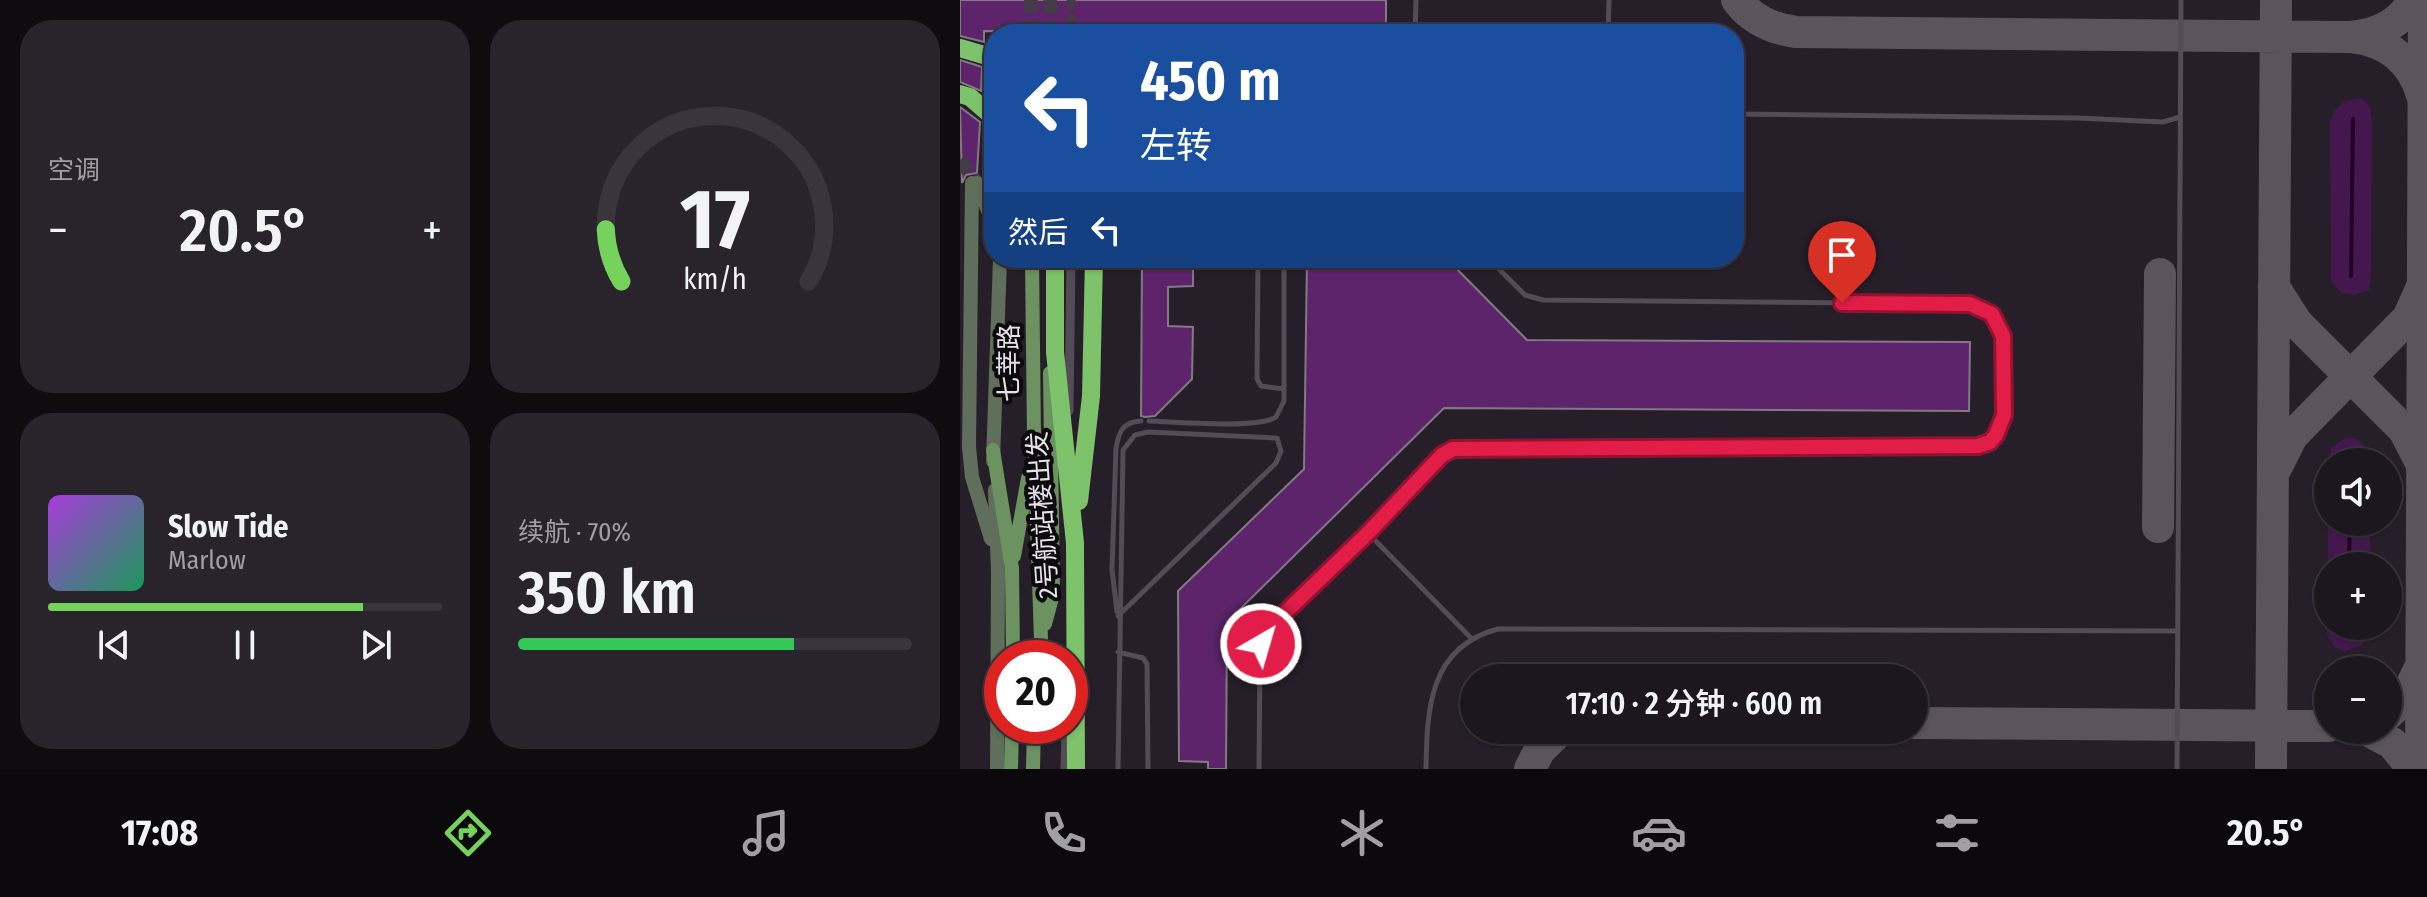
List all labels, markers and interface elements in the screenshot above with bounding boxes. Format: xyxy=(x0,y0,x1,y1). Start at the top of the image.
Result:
text: 450 m xyxy=(1140,48,1281,115)
icon: left xyxy=(1008,56,1112,160)
text: 左转 xyxy=(1140,124,1212,168)
text: 空调 xyxy=(48,155,100,186)
text: 17 xyxy=(680,170,750,270)
text: 20.5° xyxy=(180,195,310,267)
text: − xyxy=(48,204,68,257)
text: + xyxy=(422,204,442,257)
icon: left xyxy=(1084,208,1128,252)
text: 然后 xyxy=(1008,215,1068,251)
pin xyxy=(1808,221,1876,303)
icon: arrive xyxy=(1820,233,1864,277)
text: km/h xyxy=(683,262,747,297)
street label: 七莘路 xyxy=(994,324,1025,402)
street label: 2号航站楼出发 xyxy=(1022,430,1064,600)
map controls xyxy=(2314,448,2402,744)
button: sound xyxy=(2314,448,2402,536)
text: Slow Tide xyxy=(168,509,289,545)
text: 续航 · 70% xyxy=(518,517,631,548)
text: Marlow xyxy=(168,545,246,576)
button: + xyxy=(2314,552,2402,640)
text: 350 km xyxy=(518,557,696,629)
position arrow xyxy=(1219,602,1303,686)
icon: previous xyxy=(92,623,136,667)
icon: pause xyxy=(223,623,267,667)
icon: next xyxy=(354,623,398,667)
speed limit sign: 20 xyxy=(984,640,1088,744)
button: − xyxy=(2314,656,2402,744)
text: 17:10 · 2 分钟 · 600 m xyxy=(1566,686,1822,722)
icon: directions xyxy=(440,805,496,861)
icon: music xyxy=(738,805,794,861)
icon: phone xyxy=(1036,805,1092,861)
icon: climate xyxy=(1334,805,1390,861)
icon: car xyxy=(1631,805,1687,861)
icon: filters xyxy=(1929,805,1985,861)
text: 17:08 xyxy=(121,811,198,855)
text: 20.5° xyxy=(2227,811,2306,855)

